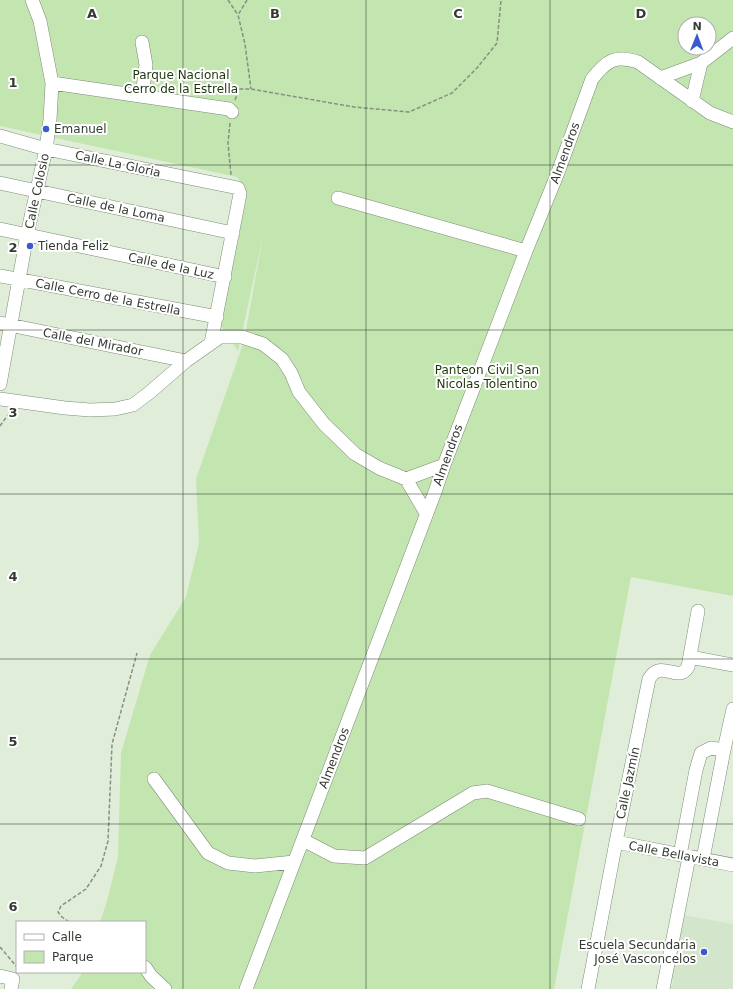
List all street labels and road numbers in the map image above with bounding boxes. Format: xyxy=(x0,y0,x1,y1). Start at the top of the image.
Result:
street label: Almendros xyxy=(547,120,583,186)
street label: Calle La Gloria xyxy=(74,148,162,180)
street label: Calle Colosio xyxy=(22,152,52,230)
street label: Calle de la Loma xyxy=(66,191,166,225)
street label: Calle de la Luz xyxy=(127,250,215,282)
street label: Calle Cerro de la Estrella xyxy=(34,276,182,318)
street label: Calle del Mirador xyxy=(42,325,144,359)
street label: Almendros xyxy=(430,422,466,488)
street label: Almendros xyxy=(316,726,352,790)
street label: Calle Jazmín xyxy=(614,746,642,820)
street label: Calle Bellavista xyxy=(628,838,720,870)

